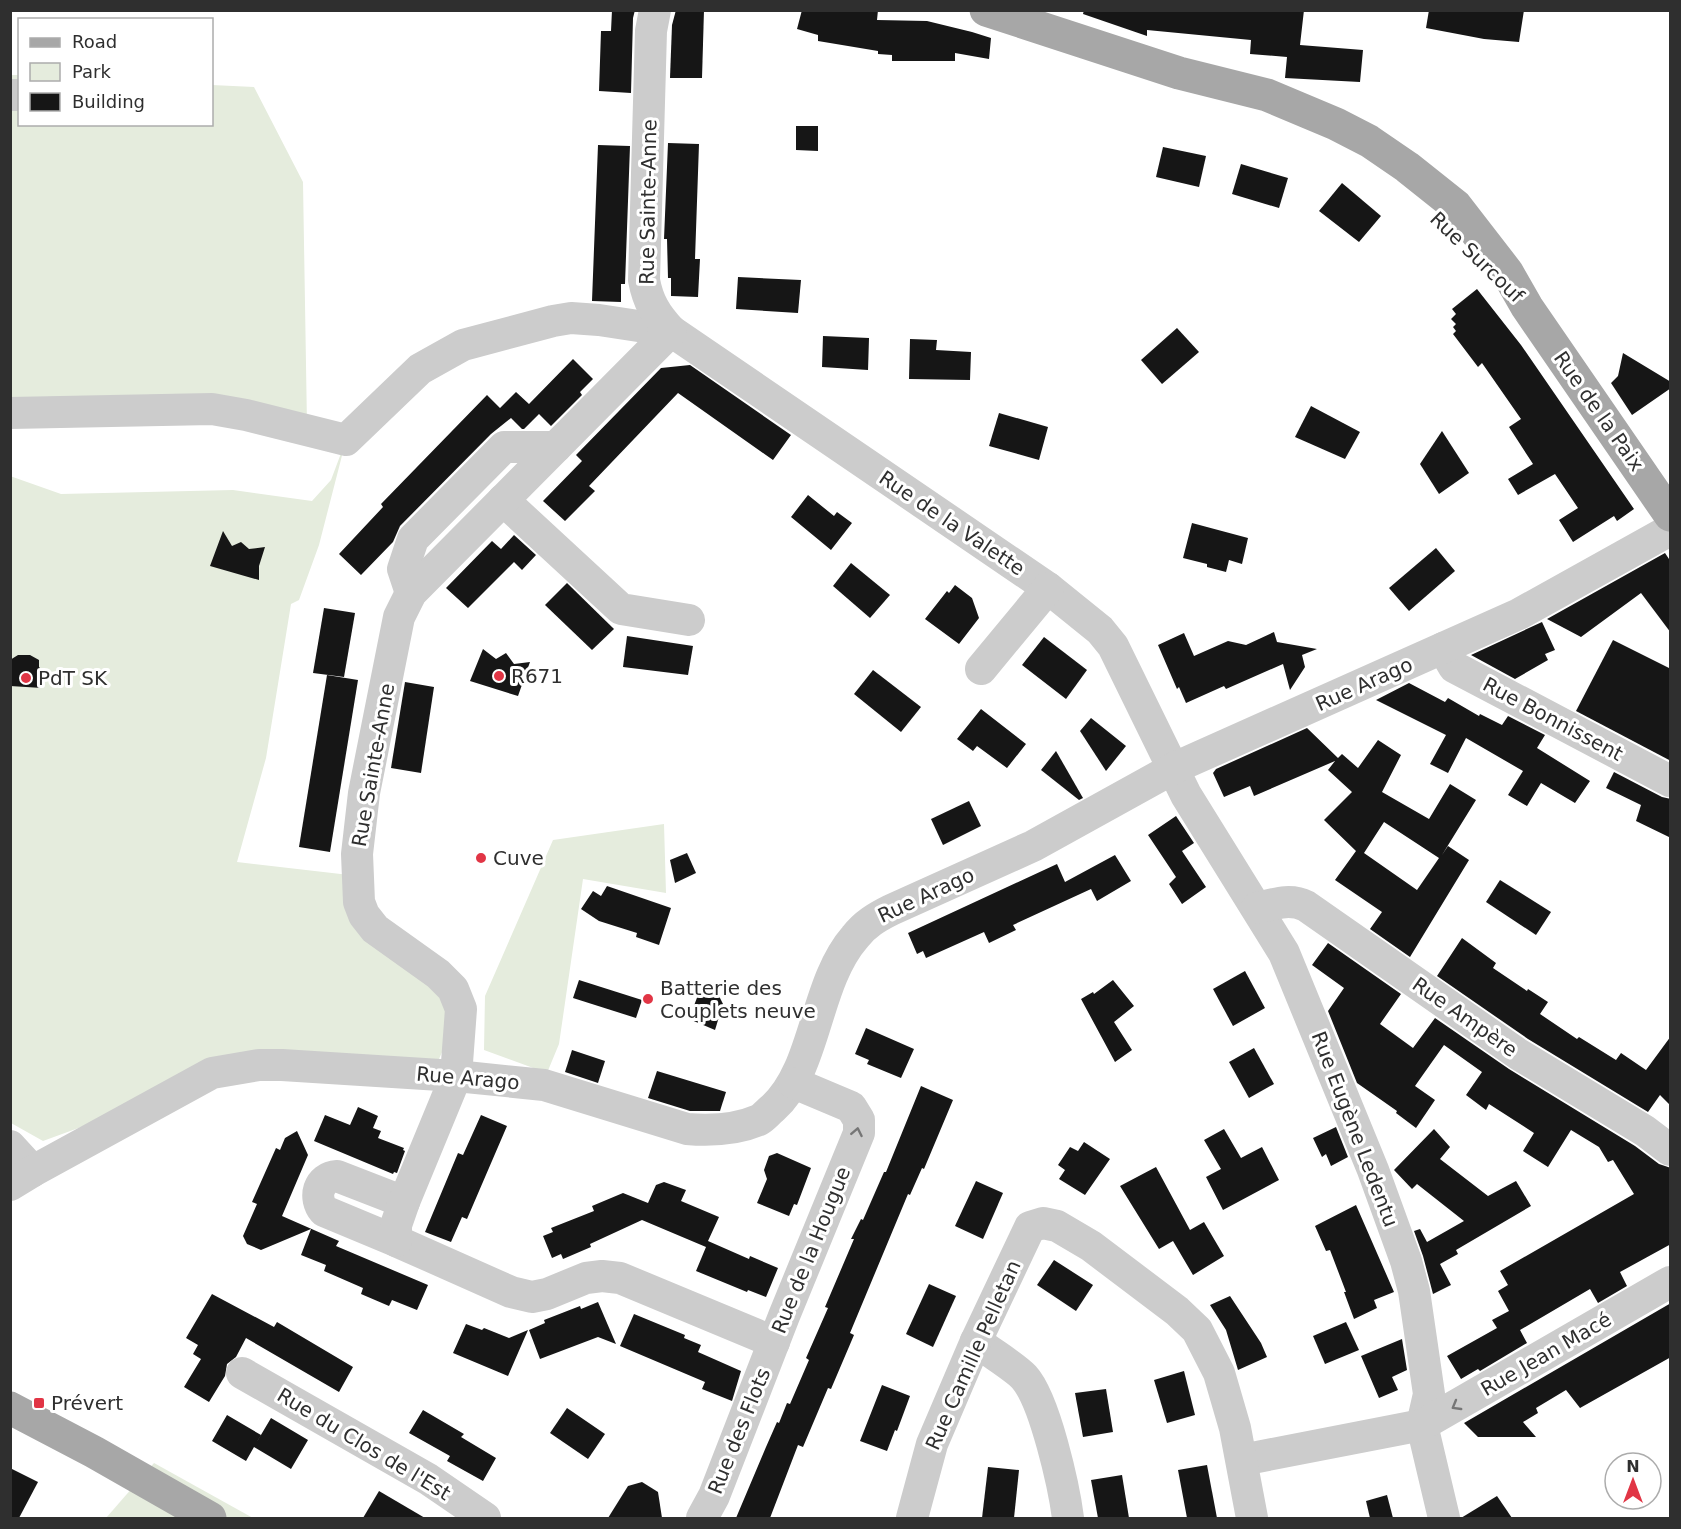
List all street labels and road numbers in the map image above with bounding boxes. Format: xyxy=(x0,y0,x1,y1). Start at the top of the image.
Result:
street label: Rue Sainte-Anne xyxy=(635,119,661,285)
street label: Rue Surcouf xyxy=(1425,207,1529,308)
street label: Rue de la Paix xyxy=(1549,346,1649,476)
street label: Rue de la Valette xyxy=(875,465,1029,581)
street label: Rue Arago xyxy=(1312,652,1416,716)
street label: Rue Bonnissent xyxy=(1479,672,1627,766)
street label: Rue Sainte-Anne xyxy=(347,681,399,849)
street label: Rue Arago xyxy=(874,862,978,928)
street label: Rue Ampère xyxy=(1408,972,1522,1062)
street label: Rue Eugène Ledentu xyxy=(1307,1028,1403,1230)
street label: Rue Arago xyxy=(415,1062,521,1094)
street label: Rue de la Hougue xyxy=(767,1163,855,1337)
street label: Rue Camille Pelletan xyxy=(920,1256,1026,1454)
street label: Rue Jean Macé xyxy=(1477,1307,1615,1401)
street label: Rue des Flots xyxy=(703,1365,775,1497)
street label: Rue du Clos de l'Est xyxy=(273,1383,455,1505)

